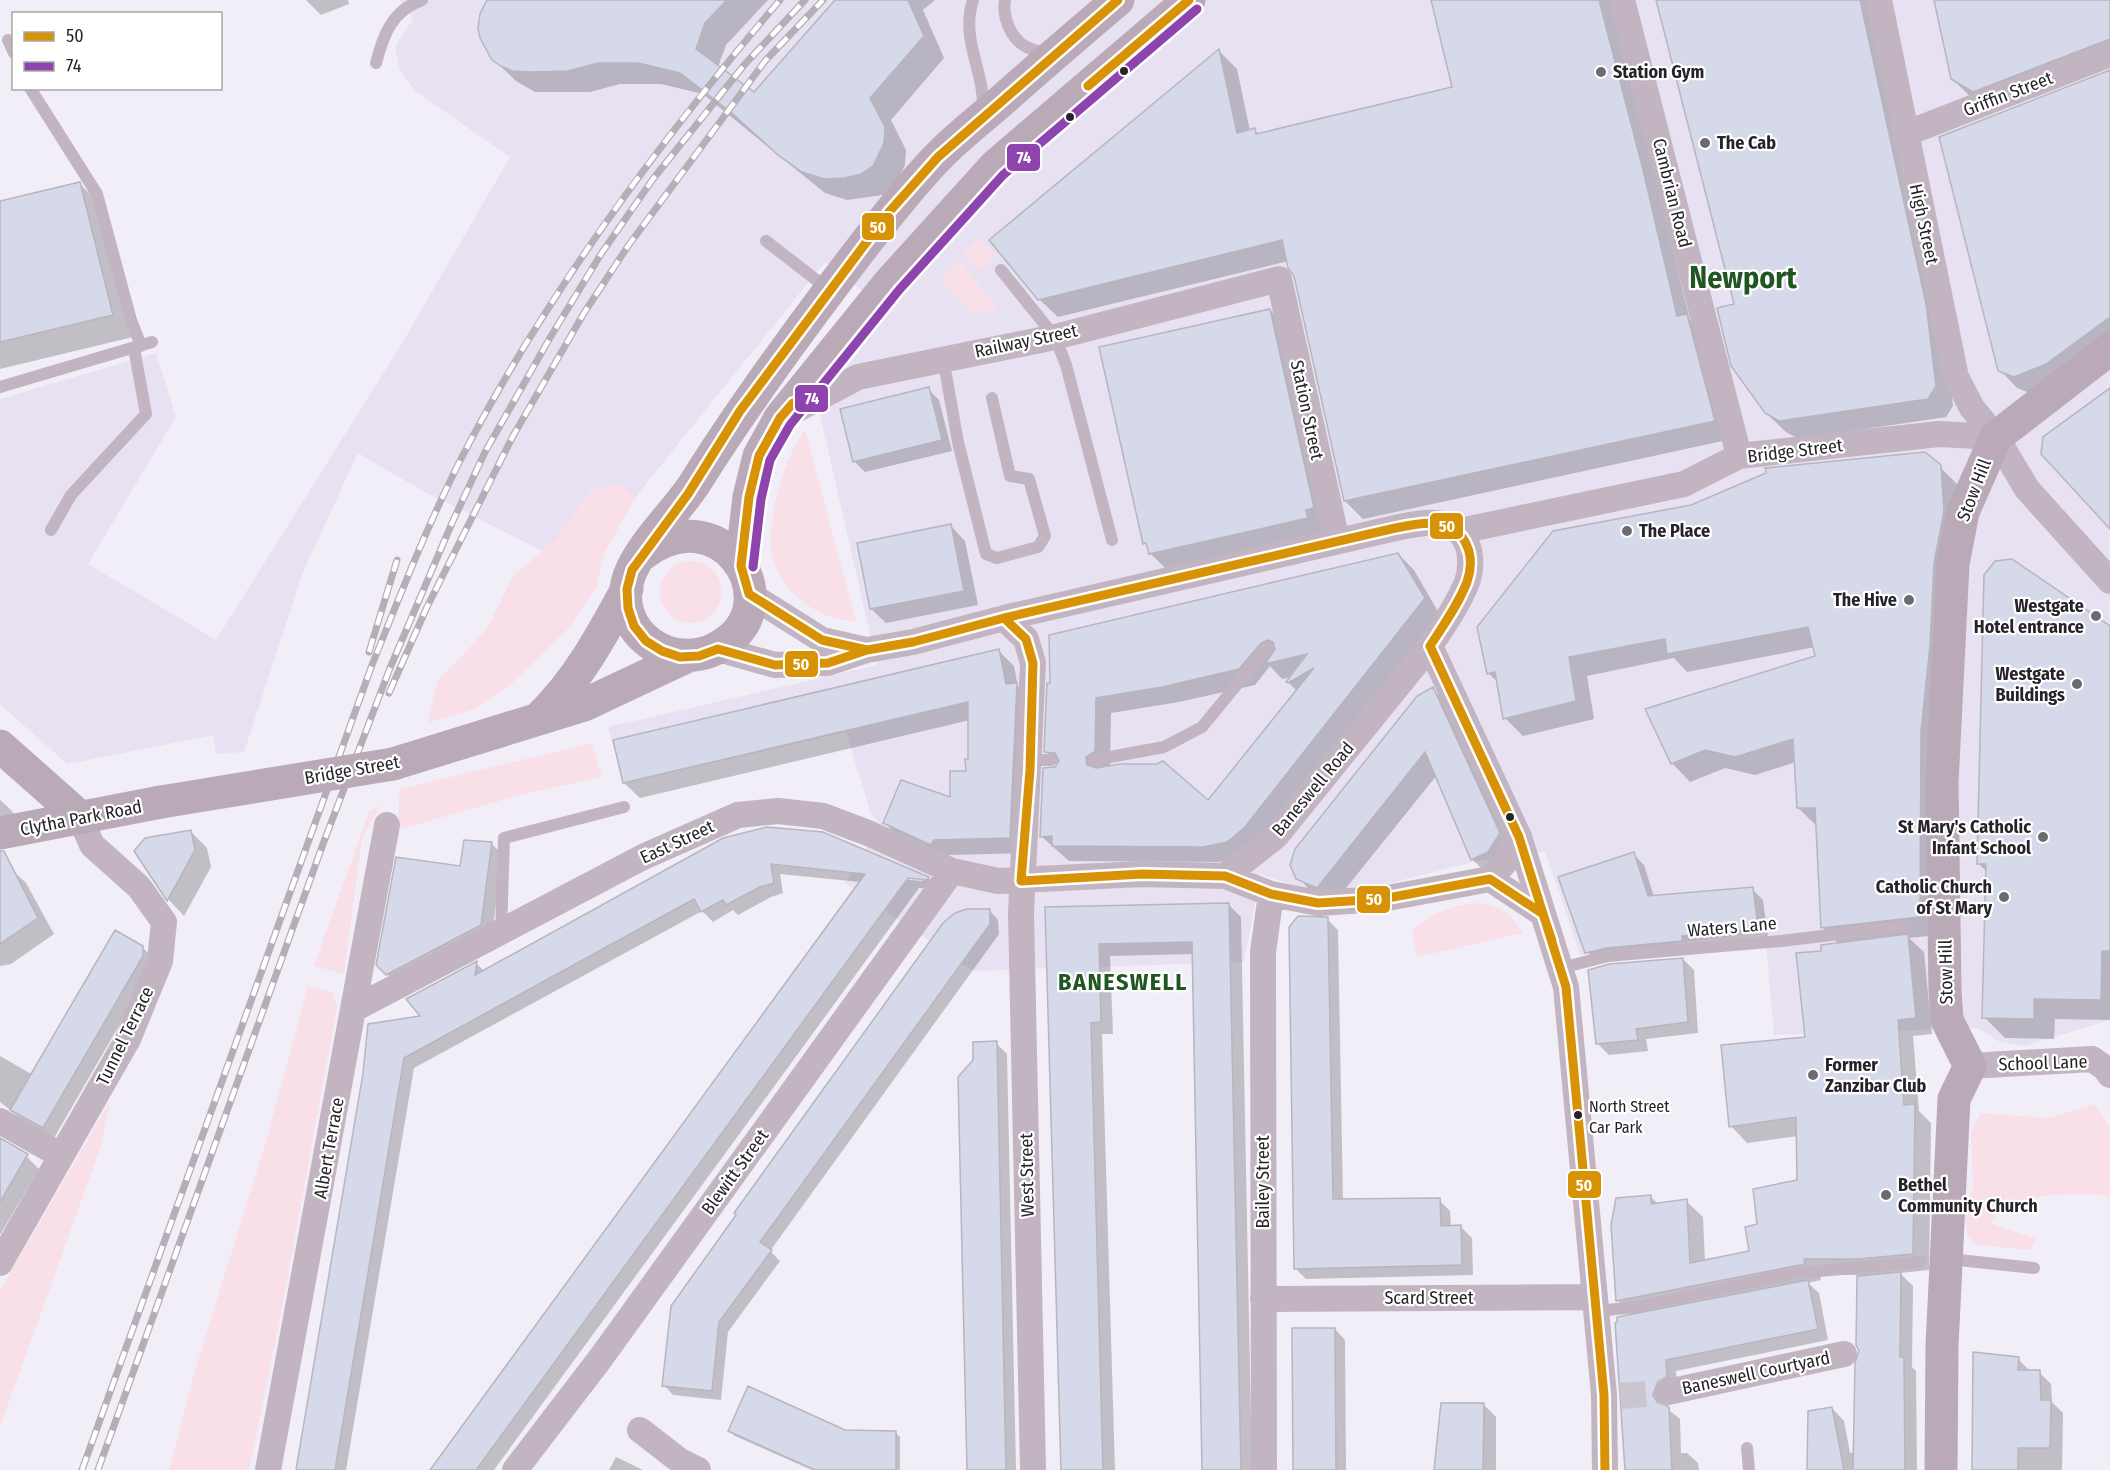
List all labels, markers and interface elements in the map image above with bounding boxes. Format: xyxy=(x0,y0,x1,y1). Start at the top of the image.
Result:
legend xyxy=(12,12,222,90)
text: 50 xyxy=(66,25,84,47)
text: 74 xyxy=(66,55,82,77)
place label: Station Gym xyxy=(1613,61,1704,83)
unlabelled marker xyxy=(1118,65,1130,77)
marker: Station Gym xyxy=(1594,65,1608,79)
street label: Griffin Street xyxy=(1960,67,2056,121)
unlabelled marker xyxy=(1064,111,1076,123)
place label: The Cab xyxy=(1717,132,1776,154)
street label: Cambrian Road xyxy=(1648,136,1696,250)
marker: The Cab xyxy=(1698,136,1712,150)
line badge: 74 xyxy=(1006,143,1041,172)
text: 74 xyxy=(1017,148,1031,167)
street label: High Street xyxy=(1905,182,1943,266)
line badge: 50 xyxy=(861,212,895,241)
text: 50 xyxy=(870,218,887,237)
district label: Newport xyxy=(1689,260,1797,296)
street label: Railway Street xyxy=(973,319,1079,363)
street label: Station Street xyxy=(1286,358,1328,462)
line badge: 74 xyxy=(794,384,829,413)
text: 74 xyxy=(805,389,819,408)
street label: Bridge Street xyxy=(1746,434,1844,468)
street label: Stow Hill xyxy=(1952,455,1996,524)
line badge: 50 xyxy=(1429,512,1464,540)
text: 50 xyxy=(1439,517,1456,536)
place label: The Place xyxy=(1639,520,1710,542)
marker: The Place xyxy=(1620,524,1634,538)
place label: The Hive xyxy=(1833,589,1897,611)
marker: The Hive xyxy=(1902,593,1916,607)
place label: Westgate Hotel entrance xyxy=(1974,595,2084,638)
marker: Westgate Hotel entrance xyxy=(2089,609,2103,623)
line badge: 50 xyxy=(784,650,819,678)
text: 50 xyxy=(793,655,810,674)
place label: Westgate Buildings xyxy=(1996,663,2065,706)
marker: Westgate Buildings xyxy=(2070,677,2084,691)
street label: Baneswell Road xyxy=(1267,737,1359,841)
street label: Bridge Street xyxy=(303,751,401,789)
street label: Clytha Park Road xyxy=(18,795,144,841)
unlabelled marker xyxy=(1504,811,1516,823)
street label: East Street xyxy=(637,815,718,869)
place label: St Mary's Catholic Infant School xyxy=(1898,816,2031,859)
marker: St Mary's Catholic Infant School xyxy=(2036,830,2050,844)
place label: Catholic Church of St Mary xyxy=(1876,876,1992,919)
line badge: 50 xyxy=(1356,885,1391,914)
text: 50 xyxy=(1366,890,1383,909)
marker: Catholic Church of St Mary xyxy=(1997,890,2011,904)
street label: Waters Lane xyxy=(1687,912,1778,942)
street label: Stow Hill xyxy=(1934,939,1958,1005)
district label: BANESWELL xyxy=(1058,968,1188,996)
street label: Tunnel Terrace xyxy=(92,983,158,1089)
street label: School Lane xyxy=(1998,1050,2088,1076)
place label: Former Zanzibar Club xyxy=(1825,1054,1927,1097)
marker: Former Zanzibar Club xyxy=(1806,1068,1820,1082)
street label: Albert Terrace xyxy=(309,1096,349,1200)
place label: North Street Car Park xyxy=(1589,1097,1670,1137)
marker: North Street Car Park xyxy=(1572,1109,1584,1121)
street label: Blewitt Street xyxy=(697,1125,773,1219)
street label: West Street xyxy=(1015,1133,1039,1217)
street label: Bailey Street xyxy=(1252,1135,1274,1229)
line badge: 50 xyxy=(1567,1170,1602,1199)
place label: Bethel Community Church xyxy=(1898,1174,2038,1217)
text: 50 xyxy=(1576,1176,1593,1195)
marker: Bethel Community Church xyxy=(1879,1188,1893,1202)
street label: Scard Street xyxy=(1384,1287,1474,1309)
street label: Baneswell Courtyard xyxy=(1680,1347,1832,1399)

